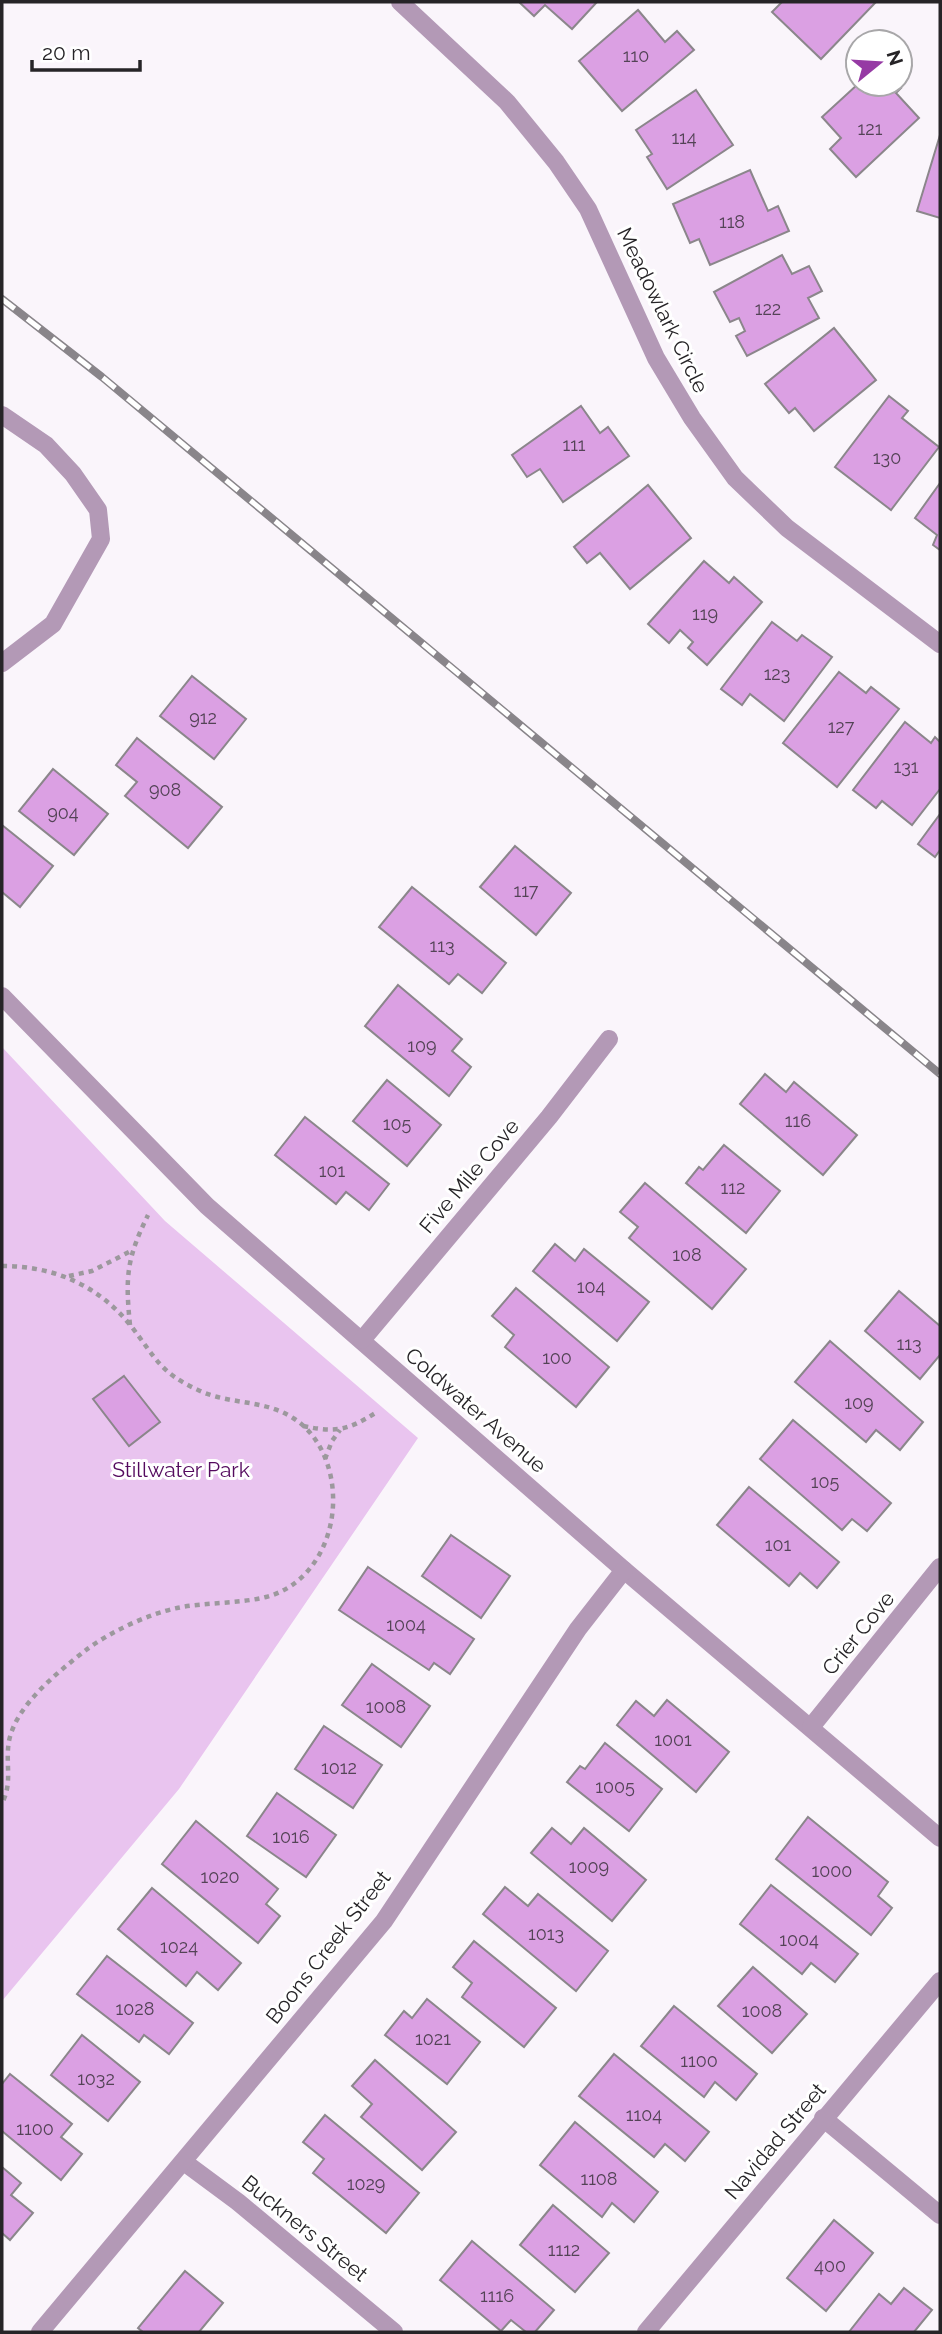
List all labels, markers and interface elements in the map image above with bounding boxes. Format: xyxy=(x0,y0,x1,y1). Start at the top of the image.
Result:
scale bar xyxy=(32,28,140,72)
north arrow xyxy=(844,28,914,98)
text: 20 m xyxy=(42,40,90,65)
house number: 110 xyxy=(623,45,649,66)
text: N xyxy=(882,47,908,68)
house number: 121 xyxy=(858,118,883,139)
house number: 114 xyxy=(671,127,697,148)
house number: 118 xyxy=(719,211,745,232)
street label: Meadowlark Circle xyxy=(612,223,714,397)
house number: 122 xyxy=(755,298,781,319)
house number: 111 xyxy=(562,434,586,455)
house number: 130 xyxy=(873,447,901,468)
house number: 119 xyxy=(692,603,718,624)
house number: 123 xyxy=(764,663,790,684)
house number: 912 xyxy=(189,707,217,728)
house number: 127 xyxy=(828,716,855,737)
house number: 131 xyxy=(893,756,919,777)
house number: 908 xyxy=(149,779,181,800)
house number: 904 xyxy=(47,802,79,823)
house number: 117 xyxy=(514,880,539,901)
house number: 113 xyxy=(429,935,455,956)
house number: 109 xyxy=(407,1035,437,1056)
house number: 116 xyxy=(785,1110,811,1131)
house number: 105 xyxy=(383,1113,411,1134)
street label: Five Mile Cove xyxy=(414,1114,524,1238)
house number: 101 xyxy=(319,1160,346,1181)
house number: 112 xyxy=(721,1177,745,1198)
house number: 108 xyxy=(672,1244,702,1265)
house number: 104 xyxy=(577,1276,605,1297)
house number: 113 xyxy=(896,1333,922,1354)
street label: Coldwater Avenue xyxy=(401,1342,551,1478)
house number: 100 xyxy=(542,1347,572,1368)
house number: 109 xyxy=(844,1392,874,1413)
park label: Stillwater Park xyxy=(112,1457,250,1482)
house number: 105 xyxy=(811,1471,839,1492)
house number: 101 xyxy=(765,1534,792,1555)
street label: Crier Cove xyxy=(817,1586,899,1680)
house number: 1004 xyxy=(386,1614,426,1635)
house number: 1008 xyxy=(366,1696,406,1717)
house number: 1001 xyxy=(654,1729,692,1750)
house number: 1012 xyxy=(321,1757,357,1778)
house number: 1005 xyxy=(595,1776,635,1797)
house number: 1016 xyxy=(272,1826,310,1847)
house number: 1009 xyxy=(569,1856,609,1877)
house number: 1000 xyxy=(812,1860,852,1881)
street label: Boons Creek Street xyxy=(260,1865,396,2029)
house number: 1020 xyxy=(200,1866,240,1887)
house number: 1013 xyxy=(528,1923,564,1944)
house number: 1004 xyxy=(779,1929,819,1950)
house number: 1024 xyxy=(160,1936,198,1957)
house number: 1028 xyxy=(116,1998,154,2019)
house number: 1008 xyxy=(742,2000,782,2021)
house number: 1021 xyxy=(415,2028,451,2049)
house number: 1100 xyxy=(680,2050,718,2071)
house number: 1032 xyxy=(77,2068,115,2089)
street label: Navidad Street xyxy=(719,2078,831,2204)
house number: 1104 xyxy=(626,2104,662,2125)
house number: 1100 xyxy=(16,2118,54,2139)
house number: 1108 xyxy=(580,2168,618,2189)
street label: Buckners Street xyxy=(237,2170,373,2286)
house number: 1029 xyxy=(347,2173,385,2194)
house number: 1112 xyxy=(548,2239,580,2260)
house number: 400 xyxy=(814,2255,846,2276)
house number: 1116 xyxy=(480,2285,514,2306)

